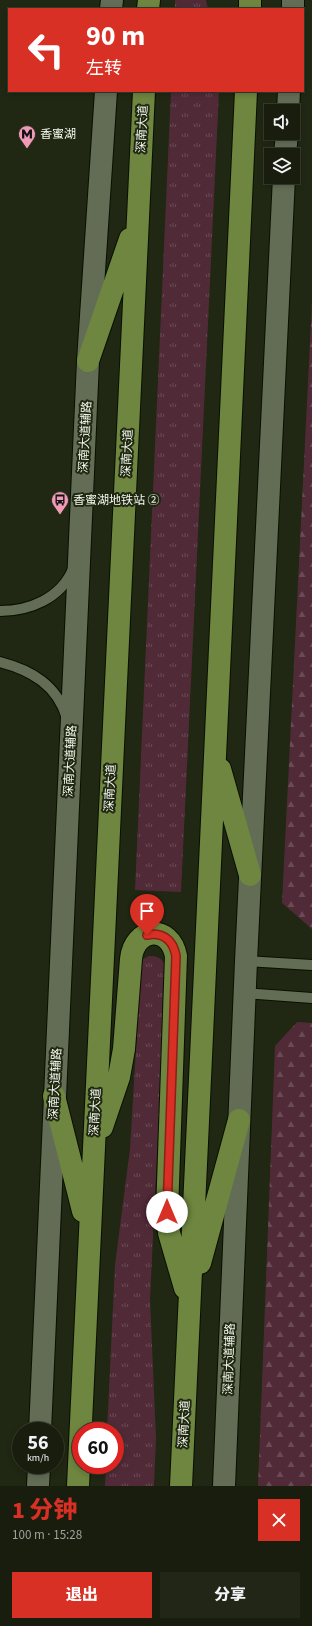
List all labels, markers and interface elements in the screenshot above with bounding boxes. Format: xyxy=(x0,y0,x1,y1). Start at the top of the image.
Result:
text: 90 m xyxy=(86,16,145,56)
icon: left xyxy=(20,24,72,76)
text: 左转 xyxy=(86,56,122,81)
map controls xyxy=(264,104,300,184)
button: sound xyxy=(264,104,300,140)
street label: 深南大道 xyxy=(133,105,152,153)
metro station icon: 香蜜湖 xyxy=(17,124,37,149)
place label: 香蜜湖 xyxy=(40,126,76,143)
button: layers xyxy=(264,148,300,184)
street label: 深南大道辅路 xyxy=(75,401,96,473)
street label: 深南大道 xyxy=(118,429,137,477)
bus stop icon: 香蜜湖地铁站 ② xyxy=(50,490,70,515)
place label: 香蜜湖地铁站 ② xyxy=(73,492,159,509)
street label: 深南大道辅路 xyxy=(60,725,81,797)
street label: 深南大道 xyxy=(101,764,120,812)
pin xyxy=(130,894,164,935)
icon: arrive xyxy=(136,900,158,922)
street label: 深南大道辅路 xyxy=(45,1048,66,1120)
street label: 深南大道 xyxy=(86,1088,105,1136)
position arrow xyxy=(146,1191,188,1233)
street label: 深南大道辅路 xyxy=(220,1323,239,1395)
street label: 深南大道 xyxy=(175,1400,194,1448)
speed limit sign: 60 xyxy=(72,1422,124,1474)
text: 56 xyxy=(27,1429,49,1457)
text: km/h xyxy=(27,1451,49,1465)
text: 1 分钟 xyxy=(12,1493,78,1528)
button: close xyxy=(258,1499,300,1541)
text: 100 m · 15:28 xyxy=(12,1526,82,1544)
button: 退出 xyxy=(12,1572,152,1618)
button: 分享 xyxy=(160,1572,300,1618)

